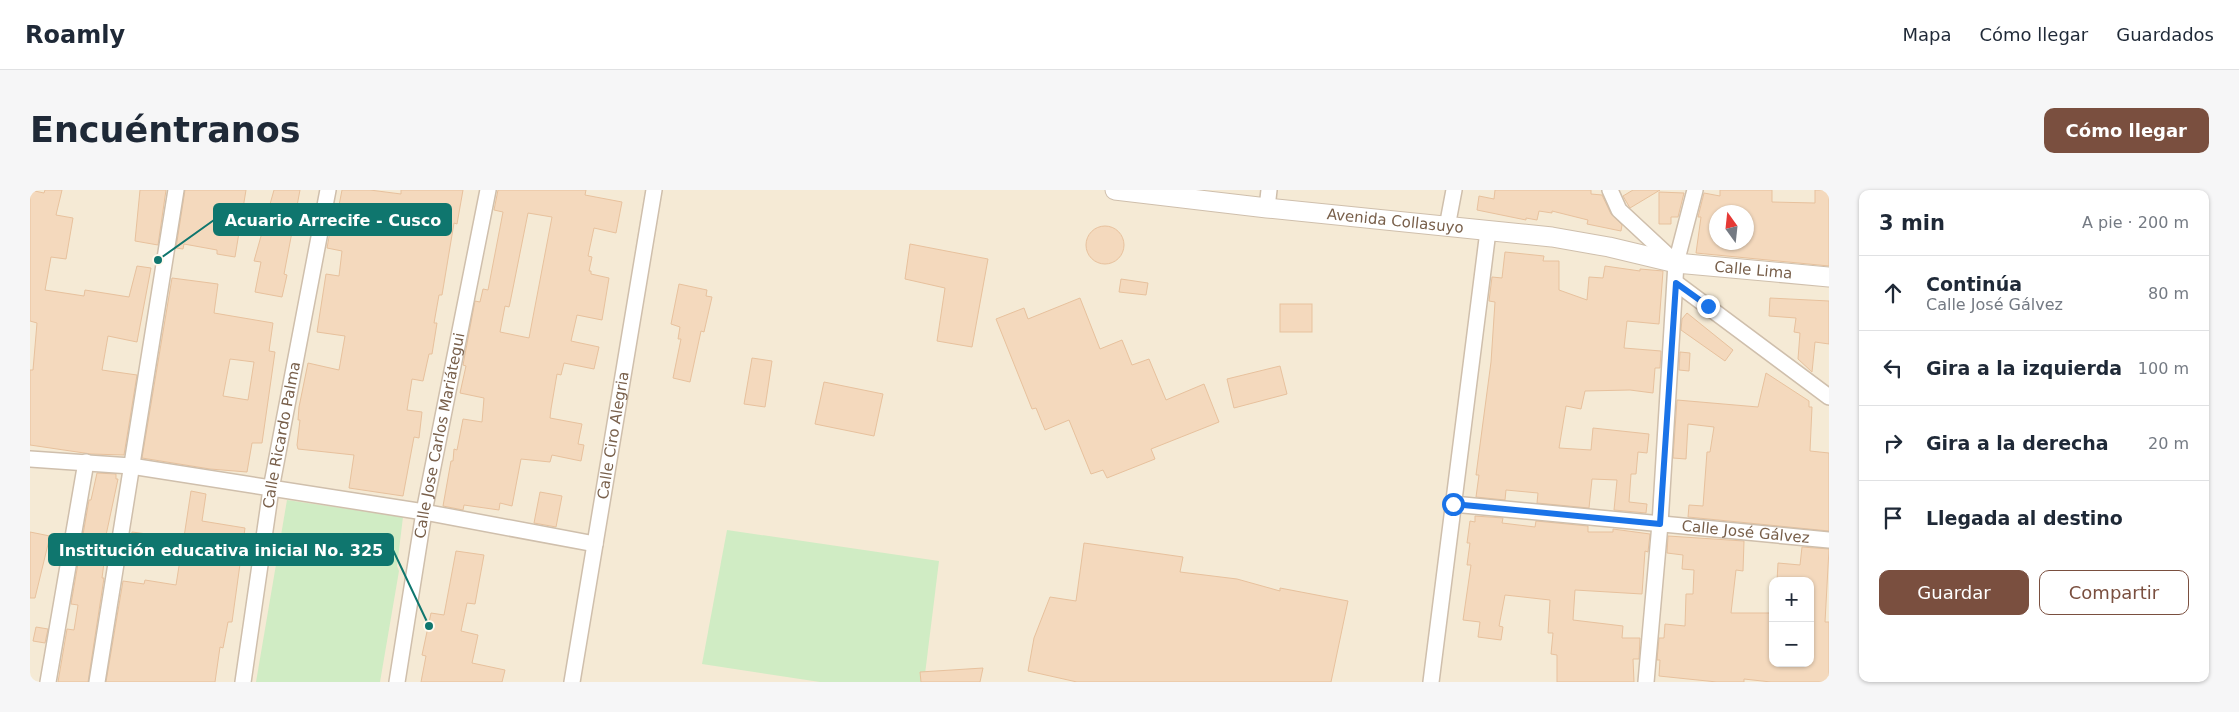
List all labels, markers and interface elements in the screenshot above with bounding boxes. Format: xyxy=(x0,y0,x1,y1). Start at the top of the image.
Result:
text: Roamly xyxy=(25,21,125,49)
text: Mapa xyxy=(1902,24,1951,45)
text: Cómo llegar xyxy=(1979,24,2088,45)
text: Guardados xyxy=(2116,24,2214,45)
button: Cómo llegar xyxy=(2044,108,2209,153)
text: Encuéntranos xyxy=(30,110,301,150)
callout: Acuario Arrecife - Cusco xyxy=(214,204,451,235)
street label: Avenida Collasuyo xyxy=(1326,205,1465,237)
north arrow xyxy=(1709,205,1754,250)
text: Acuario Arrecife - Cusco xyxy=(225,211,441,230)
text: 3 min xyxy=(1879,211,1945,235)
text: A pie · 200 m xyxy=(2082,213,2189,232)
street label: Calle Lima xyxy=(1714,258,1793,283)
text: Continúa xyxy=(1926,273,2022,295)
icon: ahead xyxy=(1879,279,1907,307)
text: 80 m xyxy=(2148,284,2189,303)
route end xyxy=(1697,295,1720,318)
text: Calle José Gálvez xyxy=(1926,295,2063,314)
street label: Calle Jose Carlos Mariátegui xyxy=(411,331,468,540)
icon: left xyxy=(1879,354,1907,382)
text: Gira a la izquierda xyxy=(1926,357,2122,379)
text: 100 m xyxy=(2138,359,2189,378)
street label: Calle Ricardo Palma xyxy=(259,360,304,510)
street label: Calle Ciro Alegria xyxy=(594,370,633,501)
icon: right xyxy=(1879,429,1907,457)
text: Gira a la derecha xyxy=(1926,432,2109,454)
text: 20 m xyxy=(2148,434,2189,453)
route start xyxy=(1442,493,1465,516)
icon: arrive xyxy=(1879,504,1907,532)
text: Llegada al destino xyxy=(1926,507,2123,529)
street label: Calle José Gálvez xyxy=(1681,517,1811,547)
callout: Institución educativa inicial No. 325 xyxy=(49,534,393,565)
text: Institución educativa inicial No. 325 xyxy=(59,541,383,560)
button: Guardar xyxy=(1879,570,2029,615)
button: Compartir xyxy=(2039,570,2189,615)
map controls xyxy=(1769,577,1814,667)
button: + xyxy=(1769,577,1814,622)
button: − xyxy=(1769,622,1814,667)

